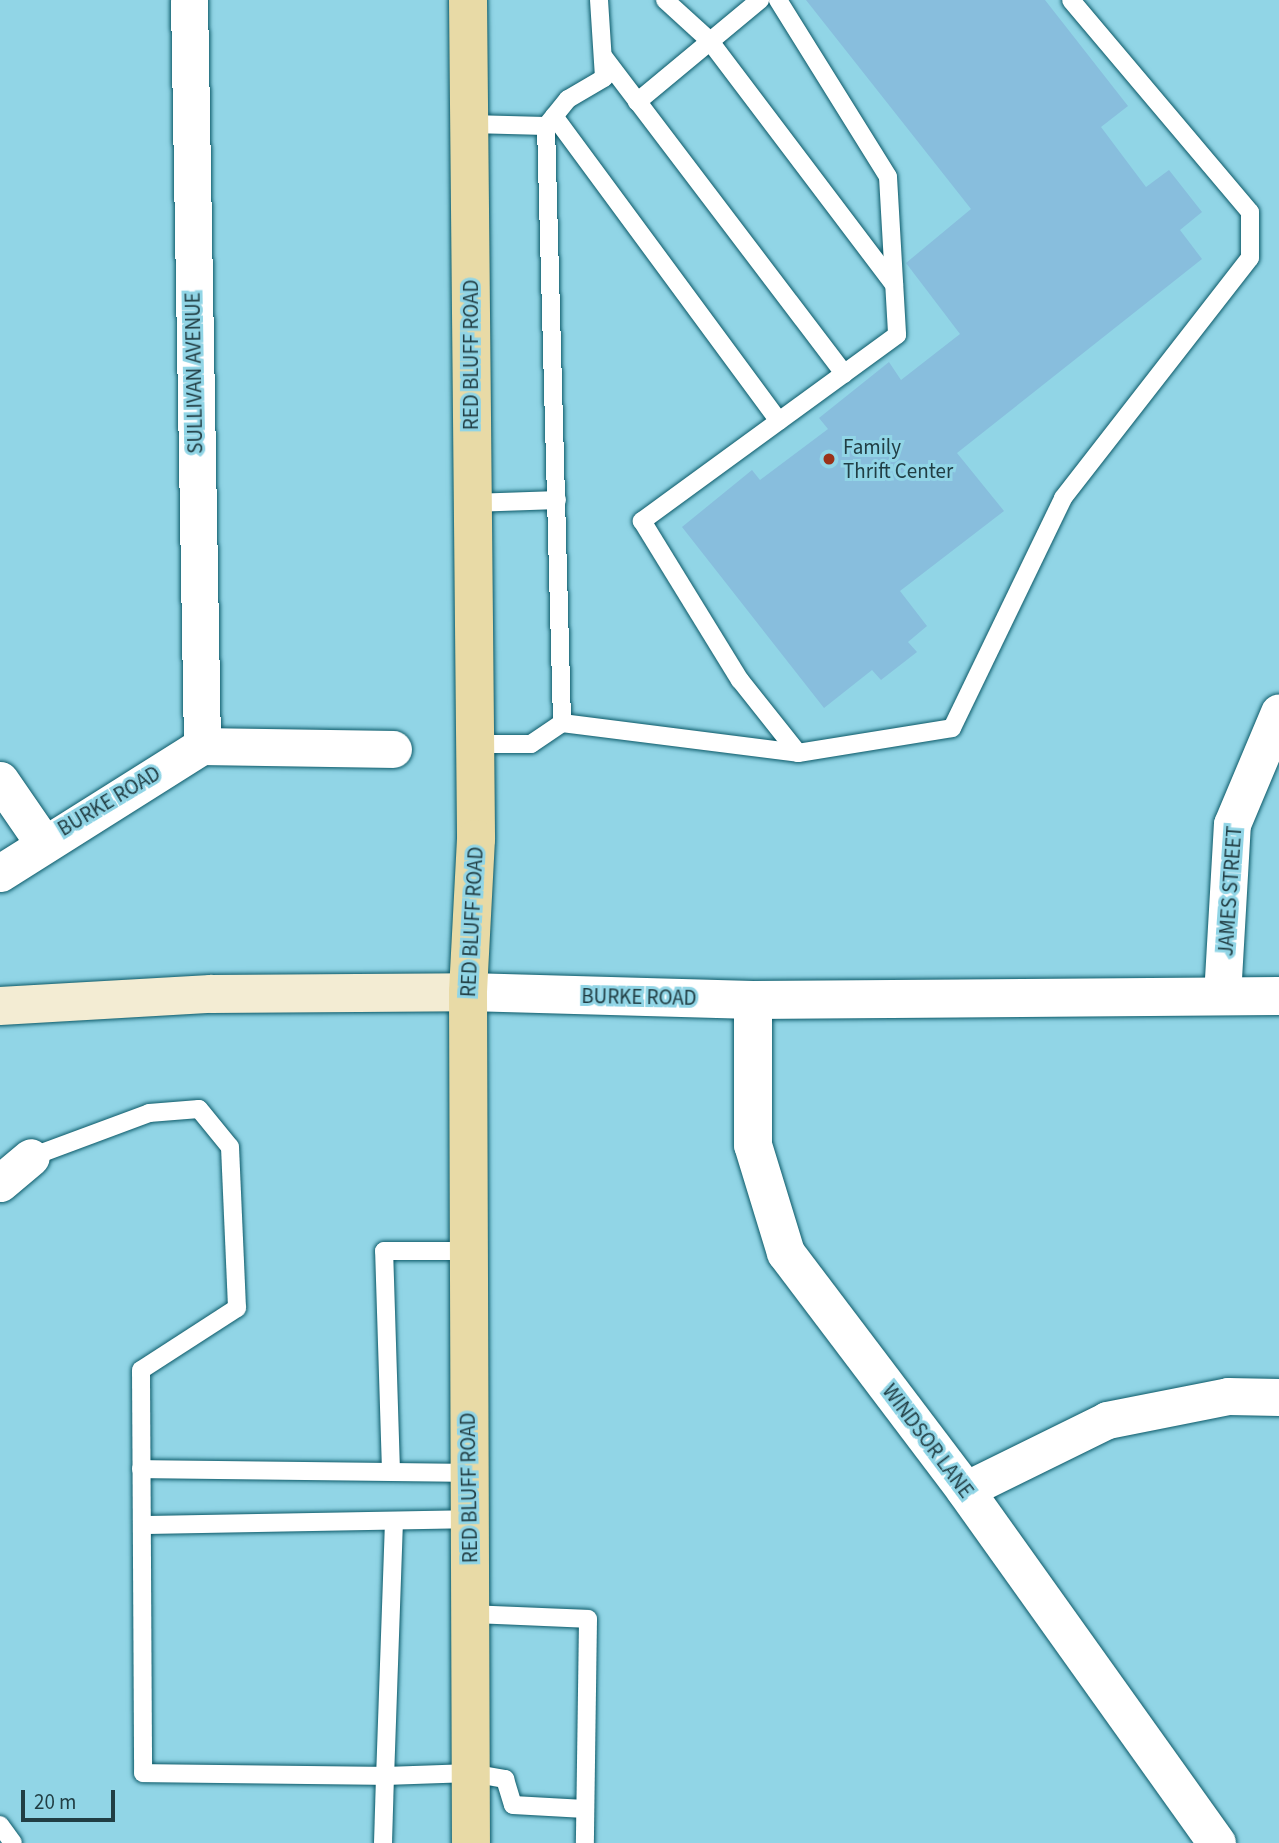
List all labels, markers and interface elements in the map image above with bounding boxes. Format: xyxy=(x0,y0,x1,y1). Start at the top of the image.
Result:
street label: RED BLUFF ROAD xyxy=(458,280,484,430)
street label: SULLIVAN AVENUE xyxy=(180,292,208,454)
place label: Family Thrift Center xyxy=(843,434,953,484)
marker: Family Thrift Center xyxy=(821,451,837,467)
street label: BURKE ROAD xyxy=(53,761,165,841)
street label: JAMES STREET xyxy=(1213,825,1247,957)
street label: RED BLUFF ROAD xyxy=(455,846,489,998)
street label: BURKE ROAD xyxy=(581,983,697,1011)
street label: WINDSOR LANE xyxy=(877,1379,979,1503)
street label: RED BLUFF ROAD xyxy=(455,1413,483,1563)
scale bar xyxy=(24,1776,119,1820)
text: 20 m xyxy=(34,1787,76,1817)

